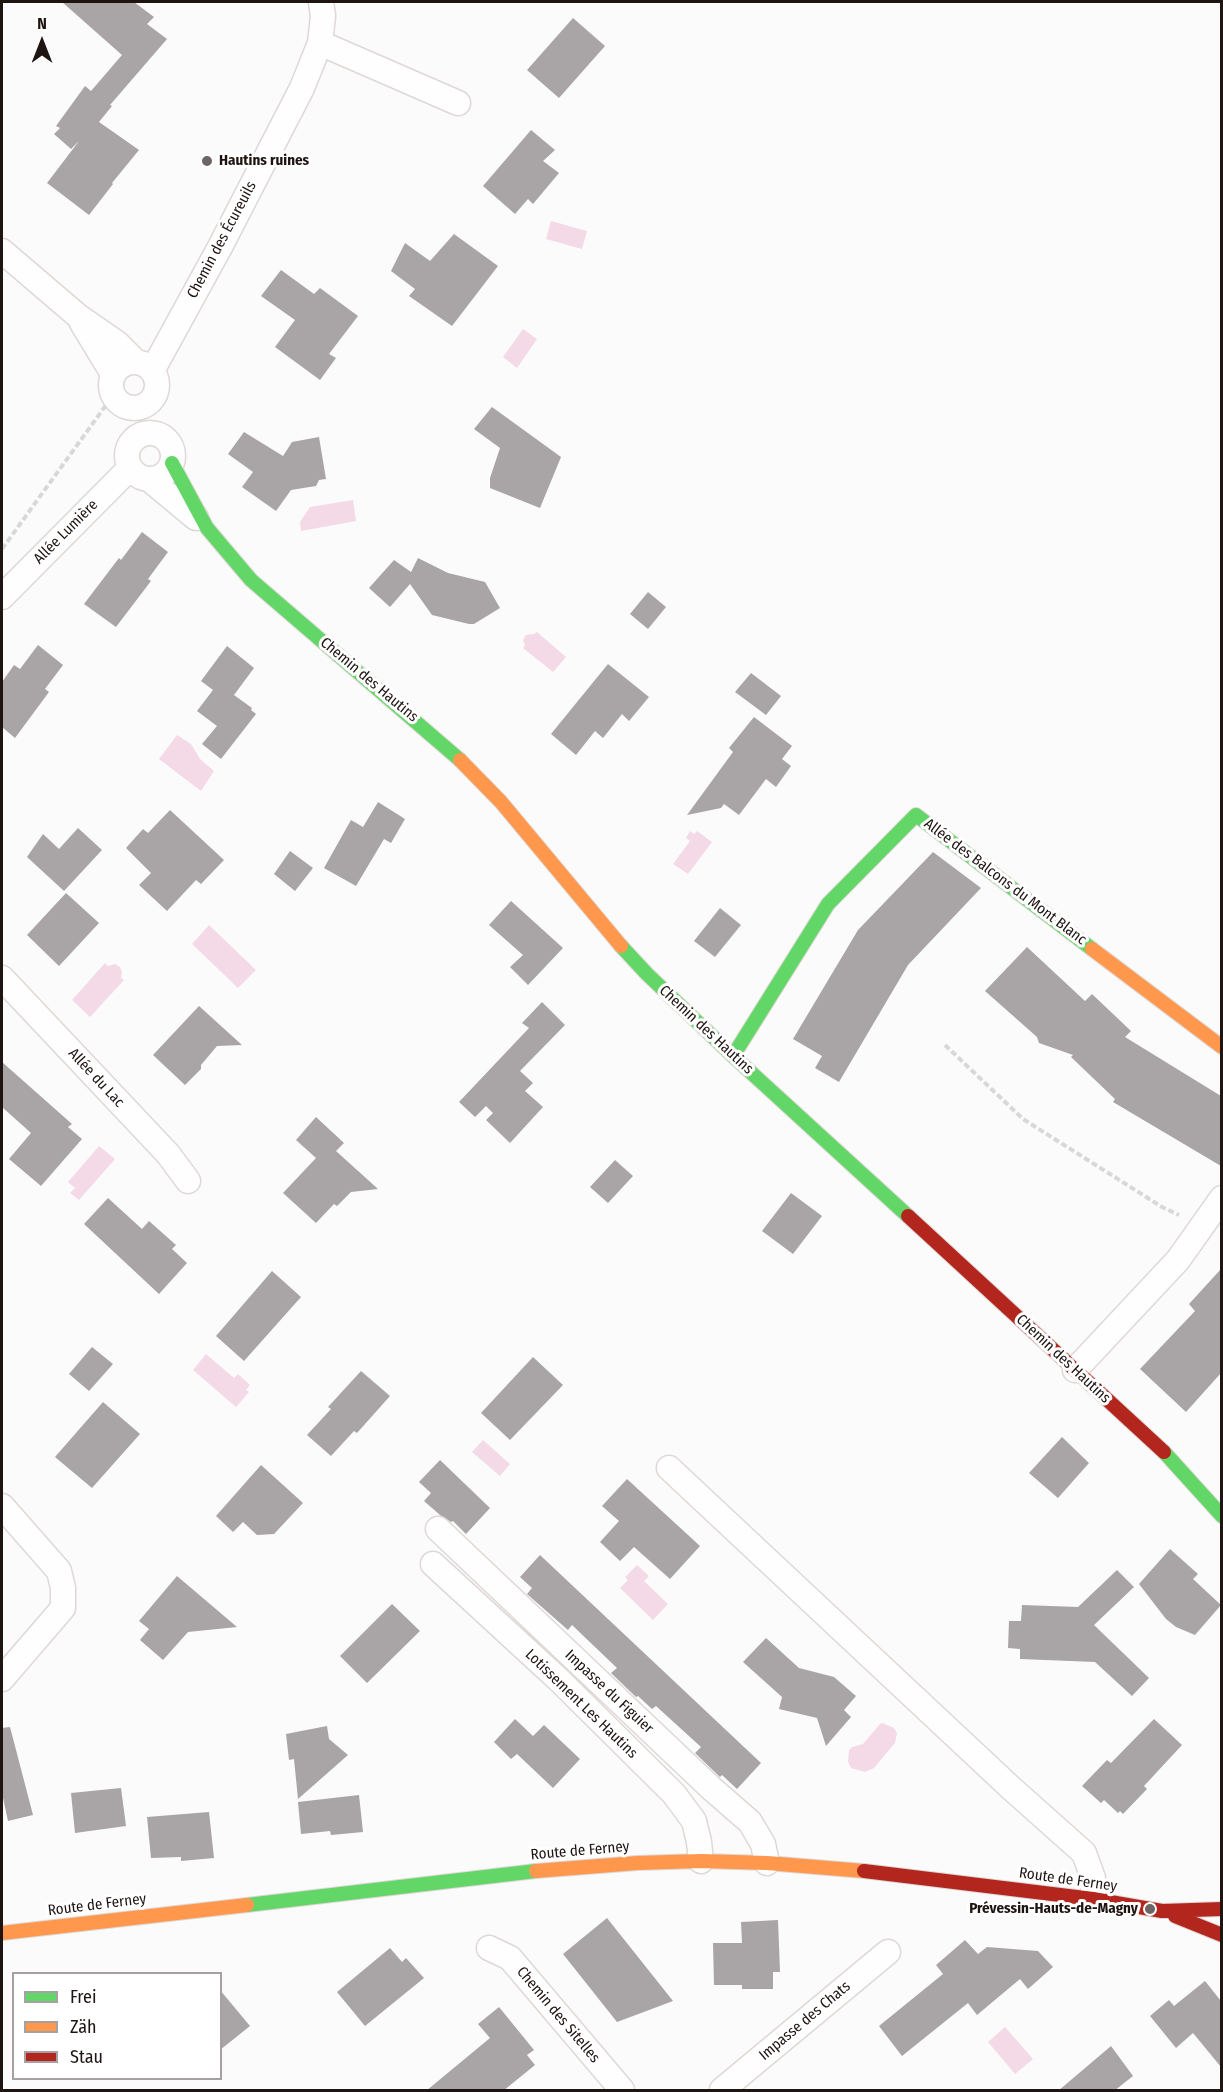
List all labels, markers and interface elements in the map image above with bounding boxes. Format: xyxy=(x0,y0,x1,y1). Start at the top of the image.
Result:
north arrow xyxy=(12,12,72,72)
text: N xyxy=(37,14,47,33)
place label: Hautins ruines xyxy=(219,152,309,170)
marker: Hautins ruines xyxy=(200,154,214,168)
street label: Chemin des Écureuils xyxy=(184,178,260,302)
street label: Allée Lumière xyxy=(30,496,102,568)
street label: Chemin des Hautins xyxy=(316,634,422,726)
street label: Allée des Balcons du Mont Blanc xyxy=(920,815,1090,949)
street label: Chemin des Hautins xyxy=(655,982,757,1078)
street label: Allée du Lac xyxy=(64,1045,128,1111)
street label: Chemin des Hautins xyxy=(1012,1311,1114,1407)
street label: Lotissement Les Hautins xyxy=(521,1646,641,1762)
street label: Impasse du Figuier xyxy=(561,1646,657,1738)
street label: Route de Ferney xyxy=(530,1838,630,1864)
street label: Route de Ferney xyxy=(1018,1864,1118,1896)
street label: Route de Ferney xyxy=(47,1890,147,1920)
place label: Prévessin-Hauts-de-Magny xyxy=(969,1900,1138,1918)
marker: Prévessin-Hauts-de-Magny xyxy=(1143,1902,1157,1916)
street label: Chemin des Sitelles xyxy=(513,1963,603,2067)
legend xyxy=(12,1972,222,2080)
street label: Impasse des Chats xyxy=(756,1978,854,2064)
text: Frei xyxy=(70,1986,96,2008)
text: Zäh xyxy=(70,2016,97,2038)
text: Stau xyxy=(70,2046,103,2068)

